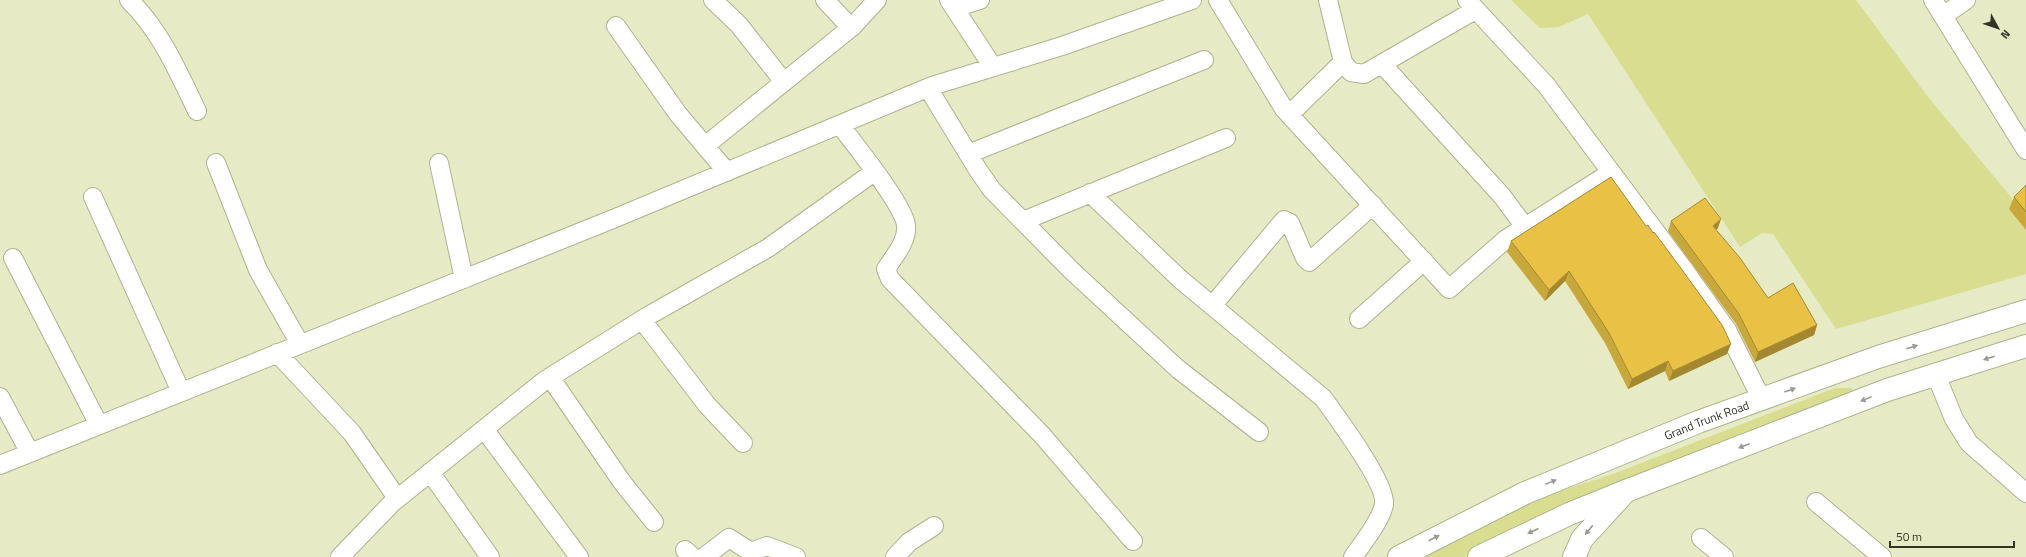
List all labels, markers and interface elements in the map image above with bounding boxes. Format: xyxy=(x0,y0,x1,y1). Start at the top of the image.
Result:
north arrow xyxy=(1978,8,2018,48)
text: N xyxy=(1997,26,2014,42)
one-way arrow xyxy=(1907,344,1919,350)
one-way arrow xyxy=(1983,355,1995,361)
one-way arrow xyxy=(1784,387,1796,393)
street label: Grand Trunk Road xyxy=(1661,395,1752,445)
one-way arrow xyxy=(1859,396,1871,402)
one-way arrow xyxy=(1738,443,1750,449)
one-way arrow xyxy=(1545,479,1557,485)
scale bar xyxy=(1890,523,2014,549)
one-way arrow xyxy=(1585,524,1594,535)
text: 50 m xyxy=(1896,527,1922,546)
one-way arrow xyxy=(1528,528,1539,534)
one-way arrow xyxy=(1428,535,1440,542)

